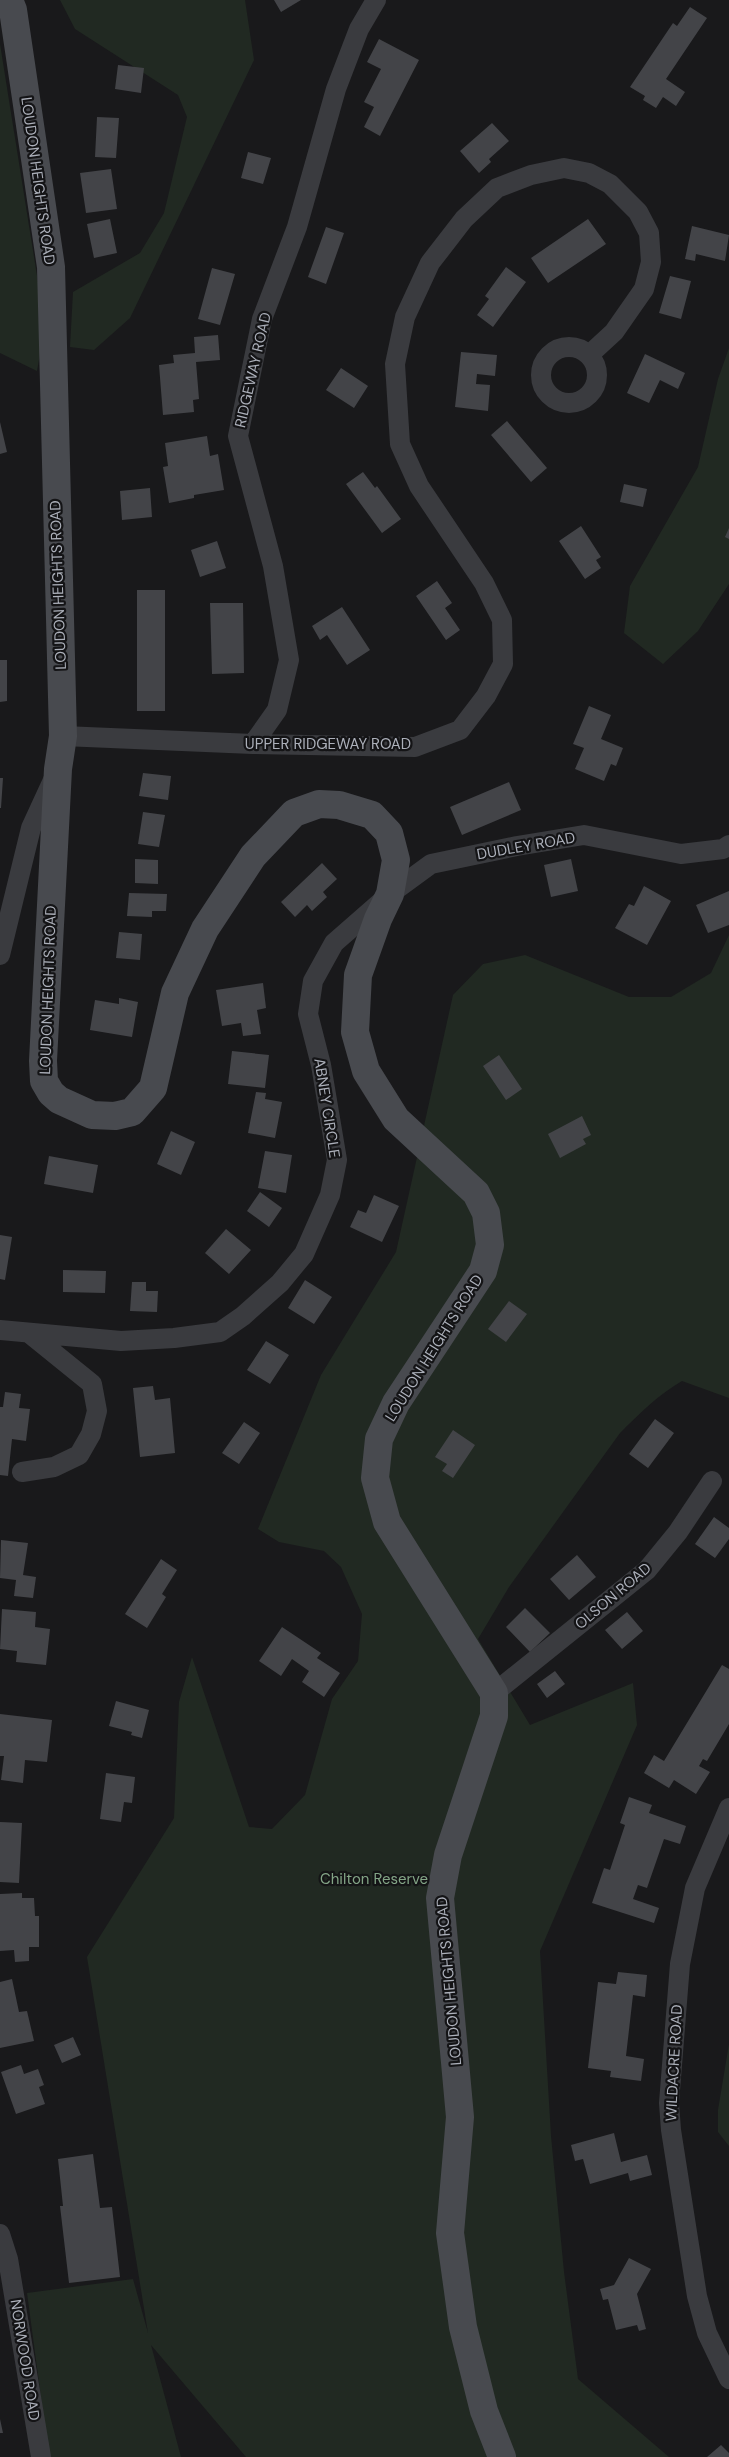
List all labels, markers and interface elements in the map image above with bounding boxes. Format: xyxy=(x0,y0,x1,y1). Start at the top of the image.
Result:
street label: LOUDON HEIGHTS ROAD xyxy=(16,96,60,266)
street label: RIDGEWAY ROAD xyxy=(230,310,276,430)
street label: LOUDON HEIGHTS ROAD xyxy=(45,500,71,670)
street label: UPPER RIDGEWAY ROAD xyxy=(245,734,411,754)
street label: DUDLEY ROAD xyxy=(475,828,577,864)
street label: LOUDON HEIGHTS ROAD xyxy=(35,905,61,1075)
street label: ABNEY CIRCLE xyxy=(309,1057,345,1159)
street label: LOUDON HEIGHTS ROAD xyxy=(381,1271,487,1425)
street label: OLSON ROAD xyxy=(571,1558,655,1634)
park label: Chilton Reserve xyxy=(320,1869,428,1889)
street label: LOUDON HEIGHTS ROAD xyxy=(432,1896,466,2066)
street label: WILDACRE ROAD xyxy=(661,2004,687,2122)
street label: NORWOOD ROAD xyxy=(6,2298,44,2422)

